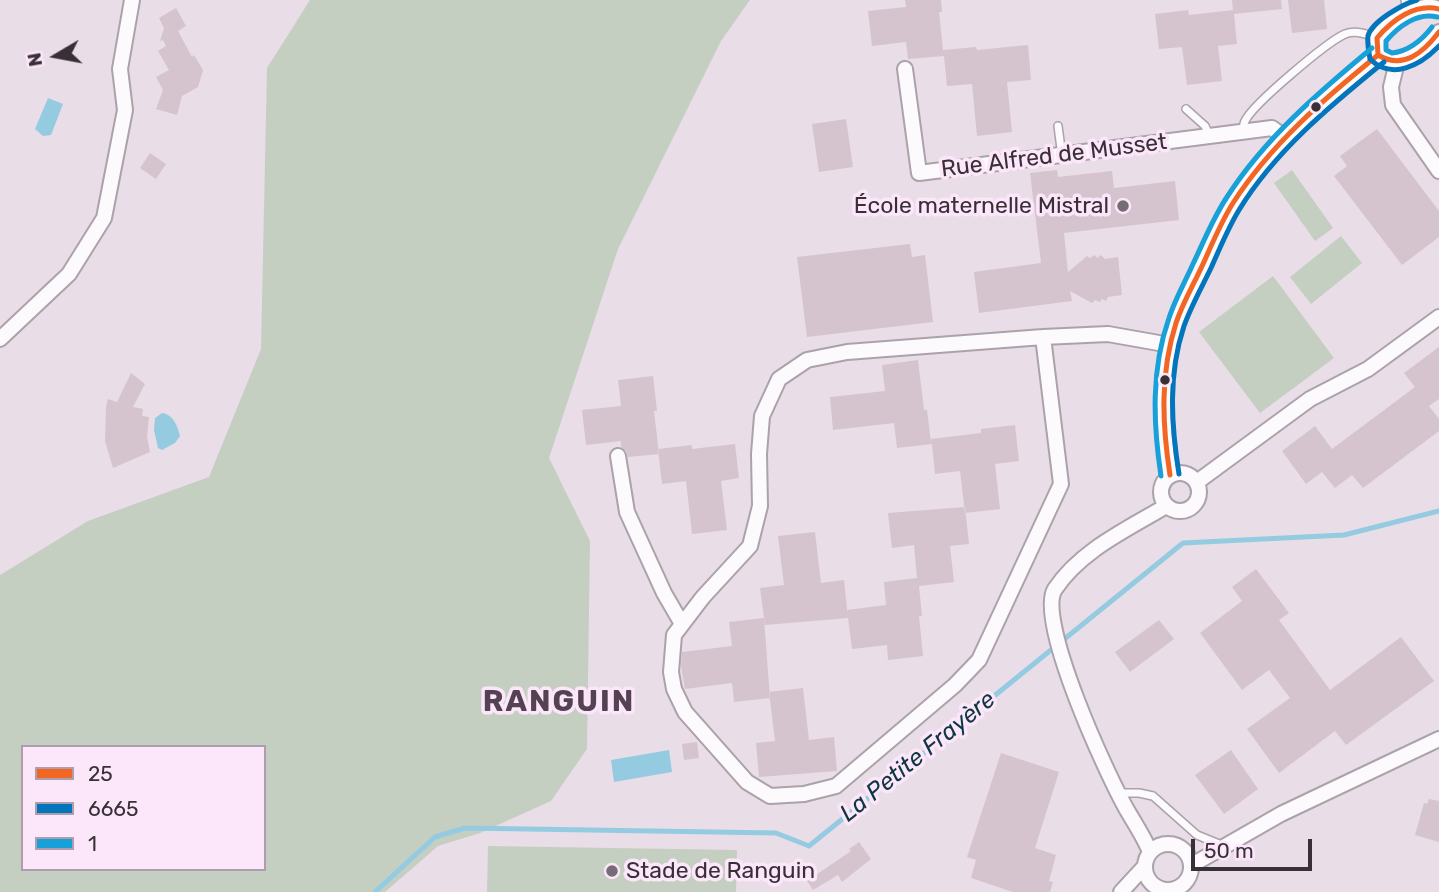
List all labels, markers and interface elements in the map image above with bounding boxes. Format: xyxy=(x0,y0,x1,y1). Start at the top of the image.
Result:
north arrow xyxy=(21,21,91,91)
text: N xyxy=(22,51,47,68)
unlabelled marker xyxy=(1309,100,1323,114)
street label: Rue Alfred de Musset xyxy=(939,128,1169,184)
place label: École maternelle Mistral xyxy=(854,192,1109,220)
marker: École maternelle Mistral xyxy=(1115,198,1131,214)
unlabelled marker xyxy=(1158,373,1172,387)
district label: RANGUIN xyxy=(484,684,634,720)
water label: La Petite Frayère xyxy=(835,686,1001,828)
legend xyxy=(21,745,266,871)
text: 25 xyxy=(88,761,113,786)
text: 6665 xyxy=(88,796,138,821)
scale bar xyxy=(1194,826,1315,870)
text: 1 xyxy=(88,831,97,856)
text: 50 m xyxy=(1204,838,1254,863)
place label: Stade de Ranguin xyxy=(626,857,815,885)
marker: Stade de Ranguin xyxy=(604,863,620,879)

